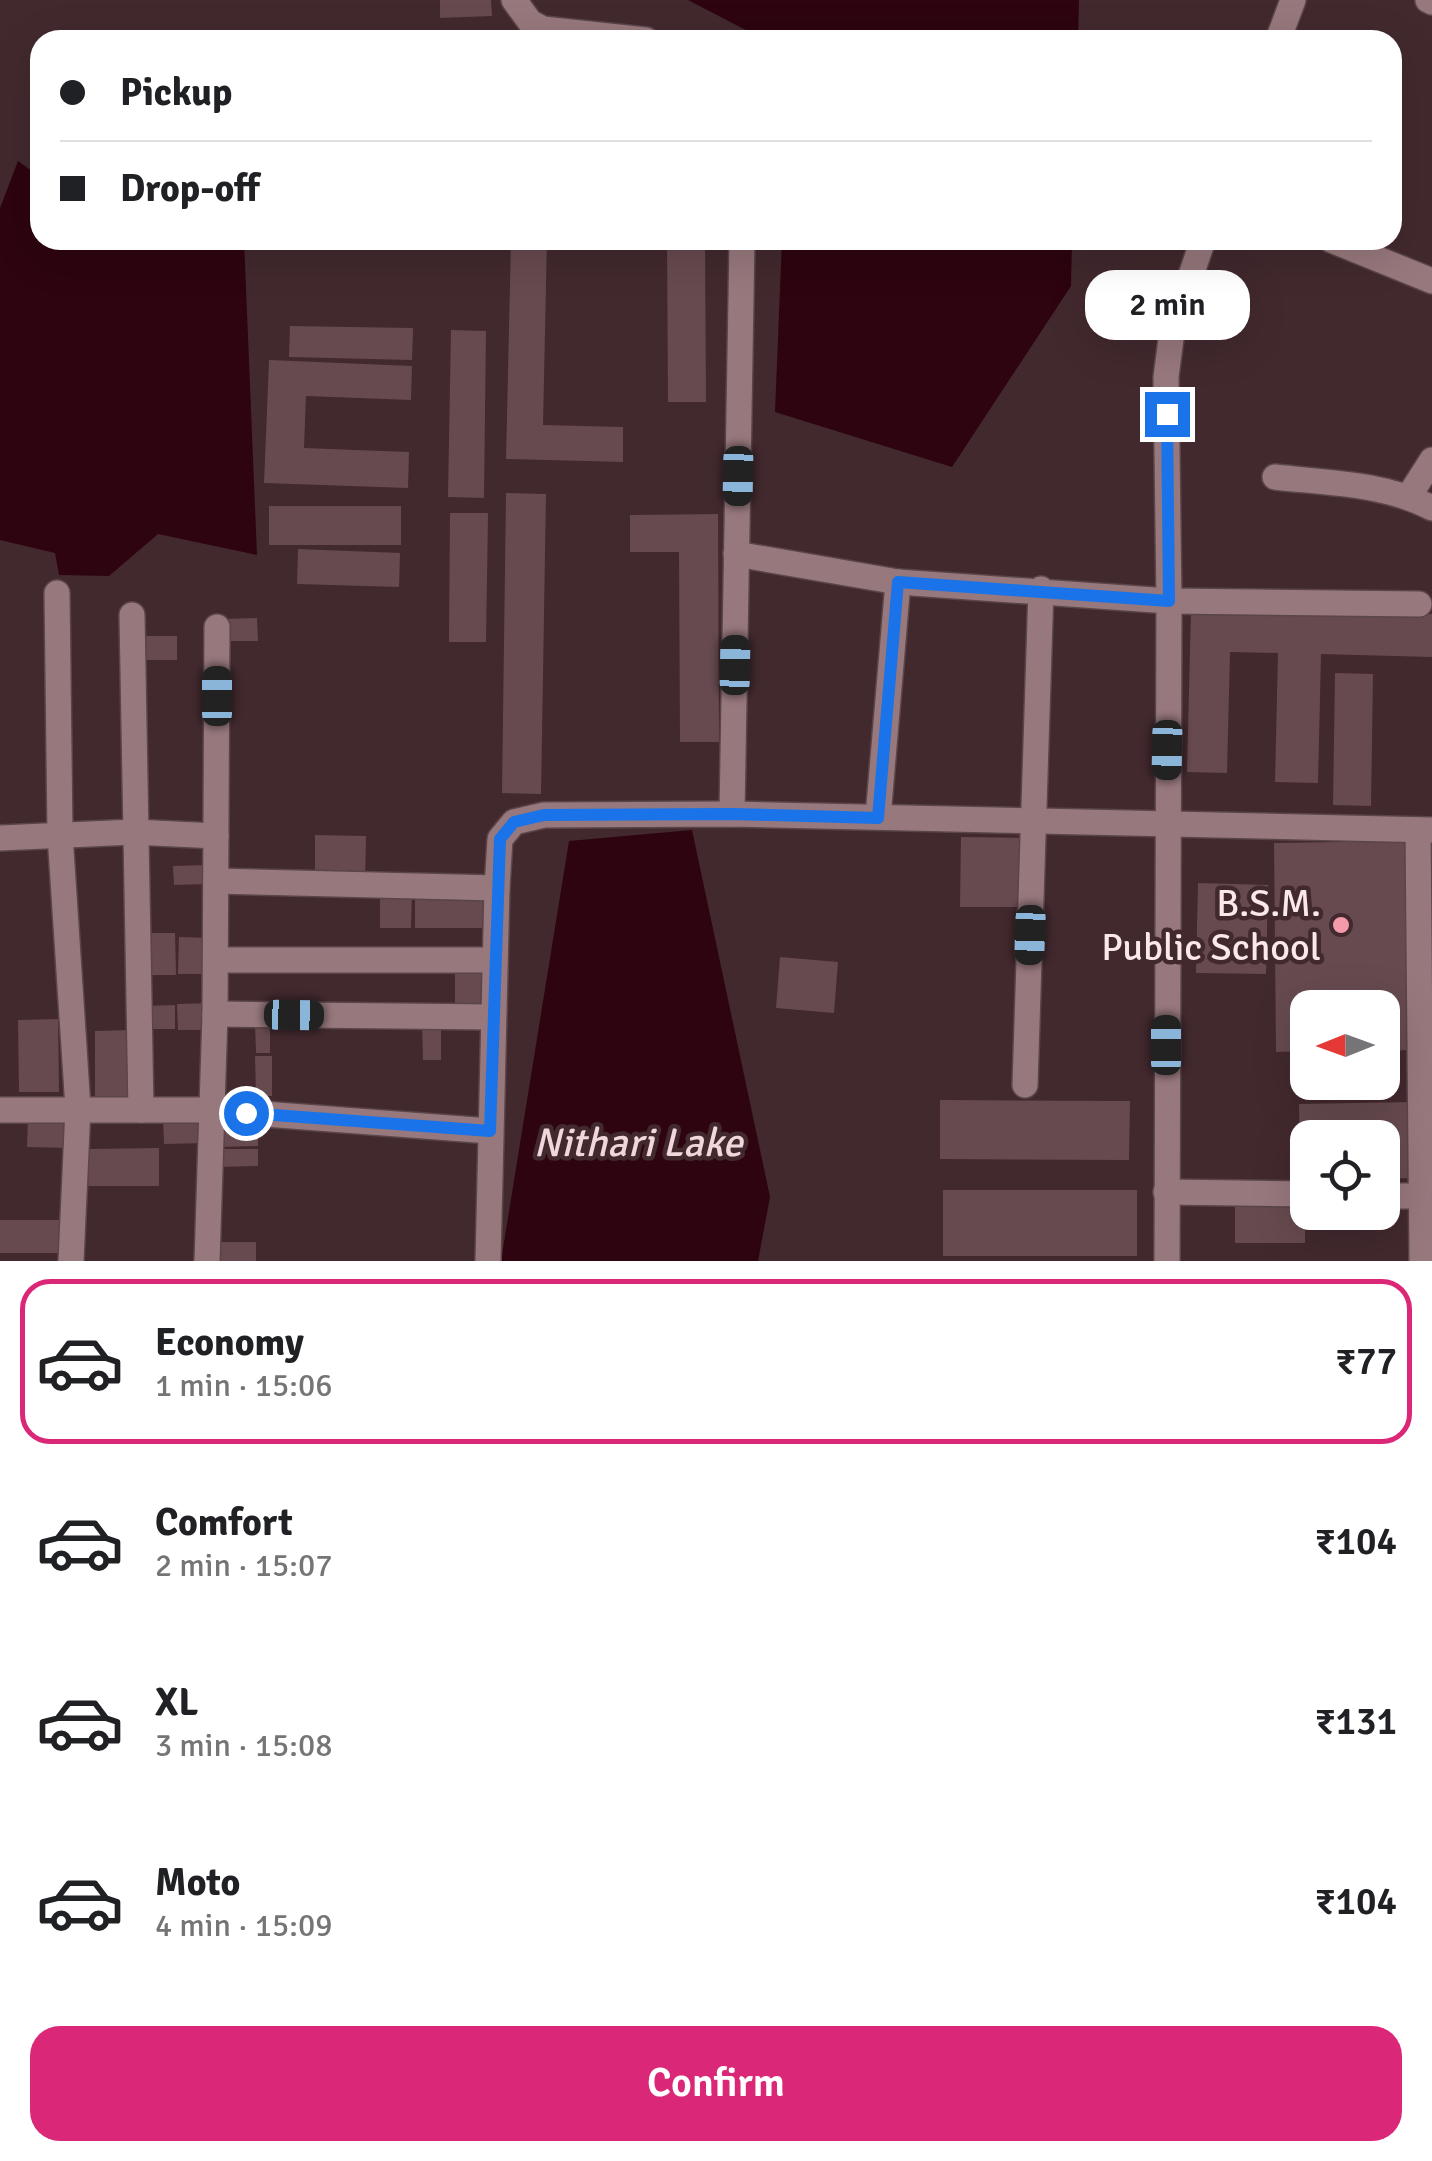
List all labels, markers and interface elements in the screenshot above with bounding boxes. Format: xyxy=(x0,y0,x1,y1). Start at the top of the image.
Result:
text: Pickup xyxy=(120,69,232,116)
text: Drop-off xyxy=(120,165,260,212)
callout: 2 min xyxy=(1084,269,1250,339)
text: 2 min xyxy=(1129,285,1206,324)
route end xyxy=(1145,392,1190,437)
car xyxy=(722,446,754,506)
car xyxy=(719,635,751,695)
car xyxy=(202,666,232,726)
car xyxy=(1151,720,1183,780)
place label: B.S.M. Public School xyxy=(1101,880,1321,971)
car xyxy=(1014,904,1046,966)
marker: B.S.M. Public School xyxy=(1330,914,1352,936)
north arrow xyxy=(1290,990,1400,1100)
map controls xyxy=(1290,990,1400,1230)
car xyxy=(264,999,324,1031)
car xyxy=(1151,1015,1181,1075)
route start xyxy=(224,1091,269,1136)
water label: Nithari Lake xyxy=(534,1118,744,1168)
button: locate xyxy=(1290,1120,1400,1230)
icon: car xyxy=(35,1317,125,1407)
text: Economy xyxy=(155,1319,304,1366)
text: ₹77 xyxy=(1335,1338,1397,1385)
text: 1 min · 15:06 xyxy=(155,1366,333,1405)
icon: car xyxy=(35,1497,125,1587)
text: Comfort xyxy=(155,1499,293,1546)
text: ₹104 xyxy=(1315,1518,1397,1565)
text: 2 min · 15:07 xyxy=(155,1546,333,1585)
icon: car xyxy=(35,1677,125,1767)
text: XL xyxy=(155,1679,198,1726)
text: ₹131 xyxy=(1315,1698,1397,1745)
text: 3 min · 15:08 xyxy=(155,1726,333,1765)
icon: car xyxy=(35,1857,125,1947)
text: Moto xyxy=(155,1859,240,1906)
text: ₹104 xyxy=(1315,1878,1397,1925)
text: 4 min · 15:09 xyxy=(155,1906,333,1945)
button: Confirm xyxy=(30,2026,1402,2141)

